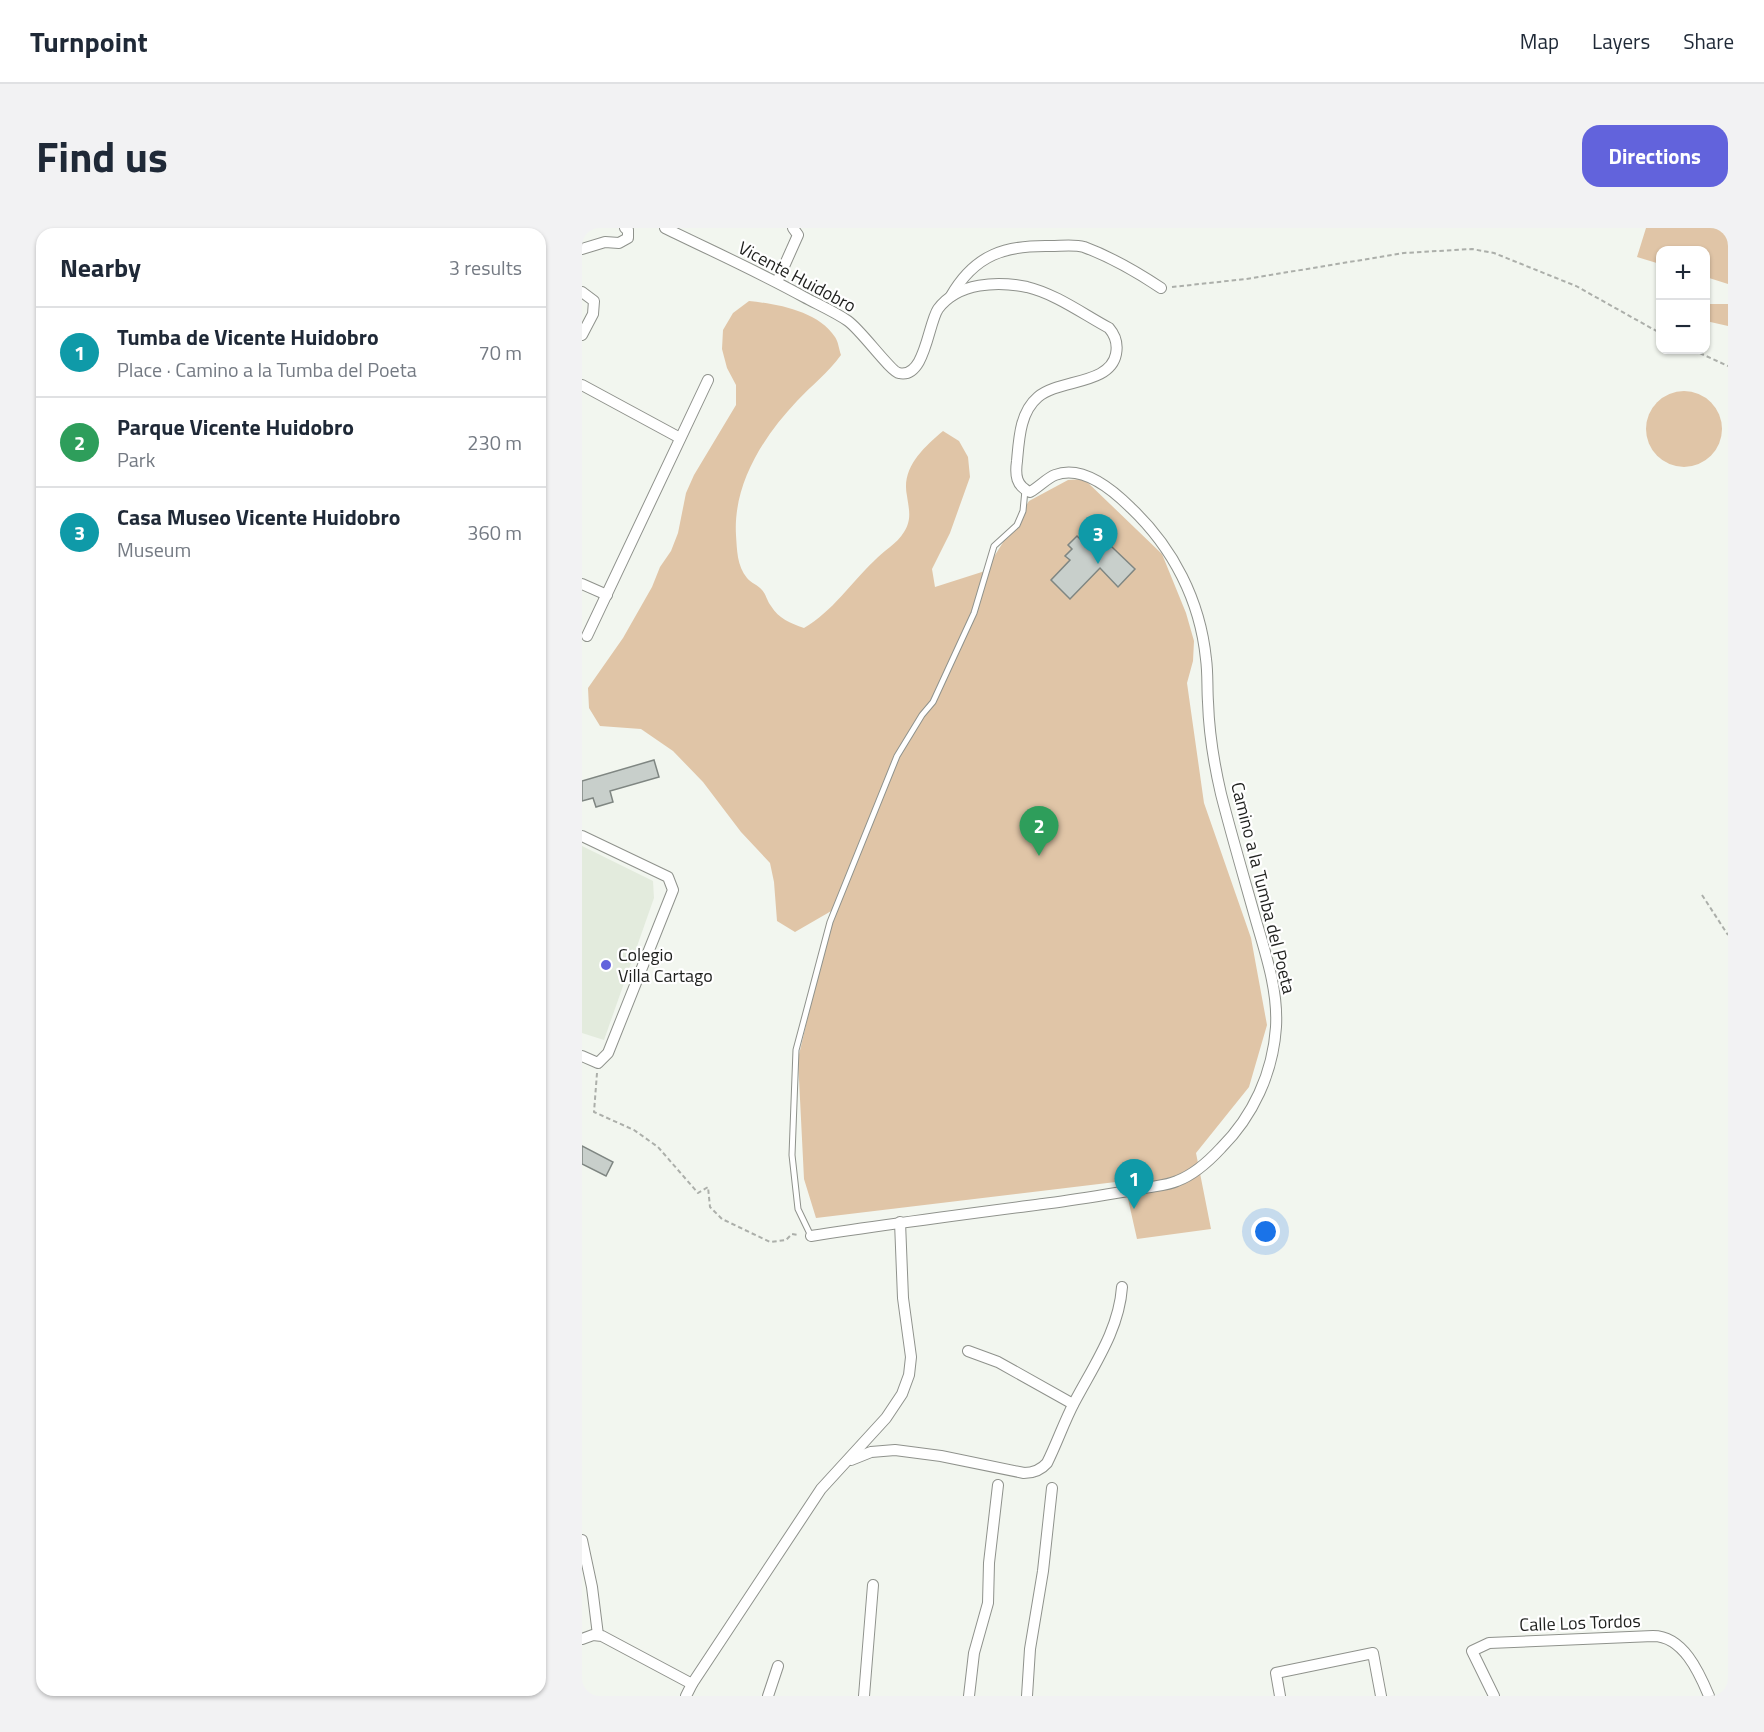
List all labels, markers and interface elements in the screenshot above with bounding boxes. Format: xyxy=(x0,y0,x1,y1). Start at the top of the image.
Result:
text: Turnpoint xyxy=(30,20,148,63)
text: Map xyxy=(1520,25,1559,57)
text: Layers xyxy=(1592,25,1650,57)
text: Share xyxy=(1683,25,1734,57)
text: Find us xyxy=(36,124,168,188)
button: Directions xyxy=(1582,125,1728,187)
street label: Vicente Huidobro xyxy=(734,234,861,319)
map controls xyxy=(1656,246,1710,354)
button: + xyxy=(1656,246,1710,300)
text: Nearby xyxy=(60,248,141,287)
text: 3 results xyxy=(449,252,522,283)
button: − xyxy=(1656,300,1710,354)
text: Tumba de Vicente Huidobro xyxy=(117,320,379,354)
text: 1 xyxy=(74,337,85,368)
text: 70 m xyxy=(478,337,522,368)
text: Place · Camino a la Tumba del Poeta xyxy=(117,354,417,385)
text: Parque Vicente Huidobro xyxy=(117,410,354,444)
text: 2 xyxy=(74,427,85,458)
text: 230 m xyxy=(467,427,522,458)
text: Park xyxy=(117,444,155,475)
text: Casa Museo Vicente Huidobro xyxy=(117,500,400,534)
pin: 3 xyxy=(1078,514,1118,564)
text: 3 xyxy=(74,517,85,548)
text: 360 m xyxy=(467,517,522,548)
text: Museum xyxy=(117,534,191,565)
street label: Camino a la Tumba del Poeta xyxy=(1224,779,1303,997)
pin: 2 xyxy=(1020,806,1058,856)
place label: Colegio Villa Cartago xyxy=(618,941,713,989)
marker: Colegio Villa Cartago xyxy=(599,958,613,972)
pin: 1 xyxy=(1114,1160,1154,1209)
your location xyxy=(1251,1217,1280,1246)
street label: Calle Los Tordos xyxy=(1519,1607,1641,1638)

